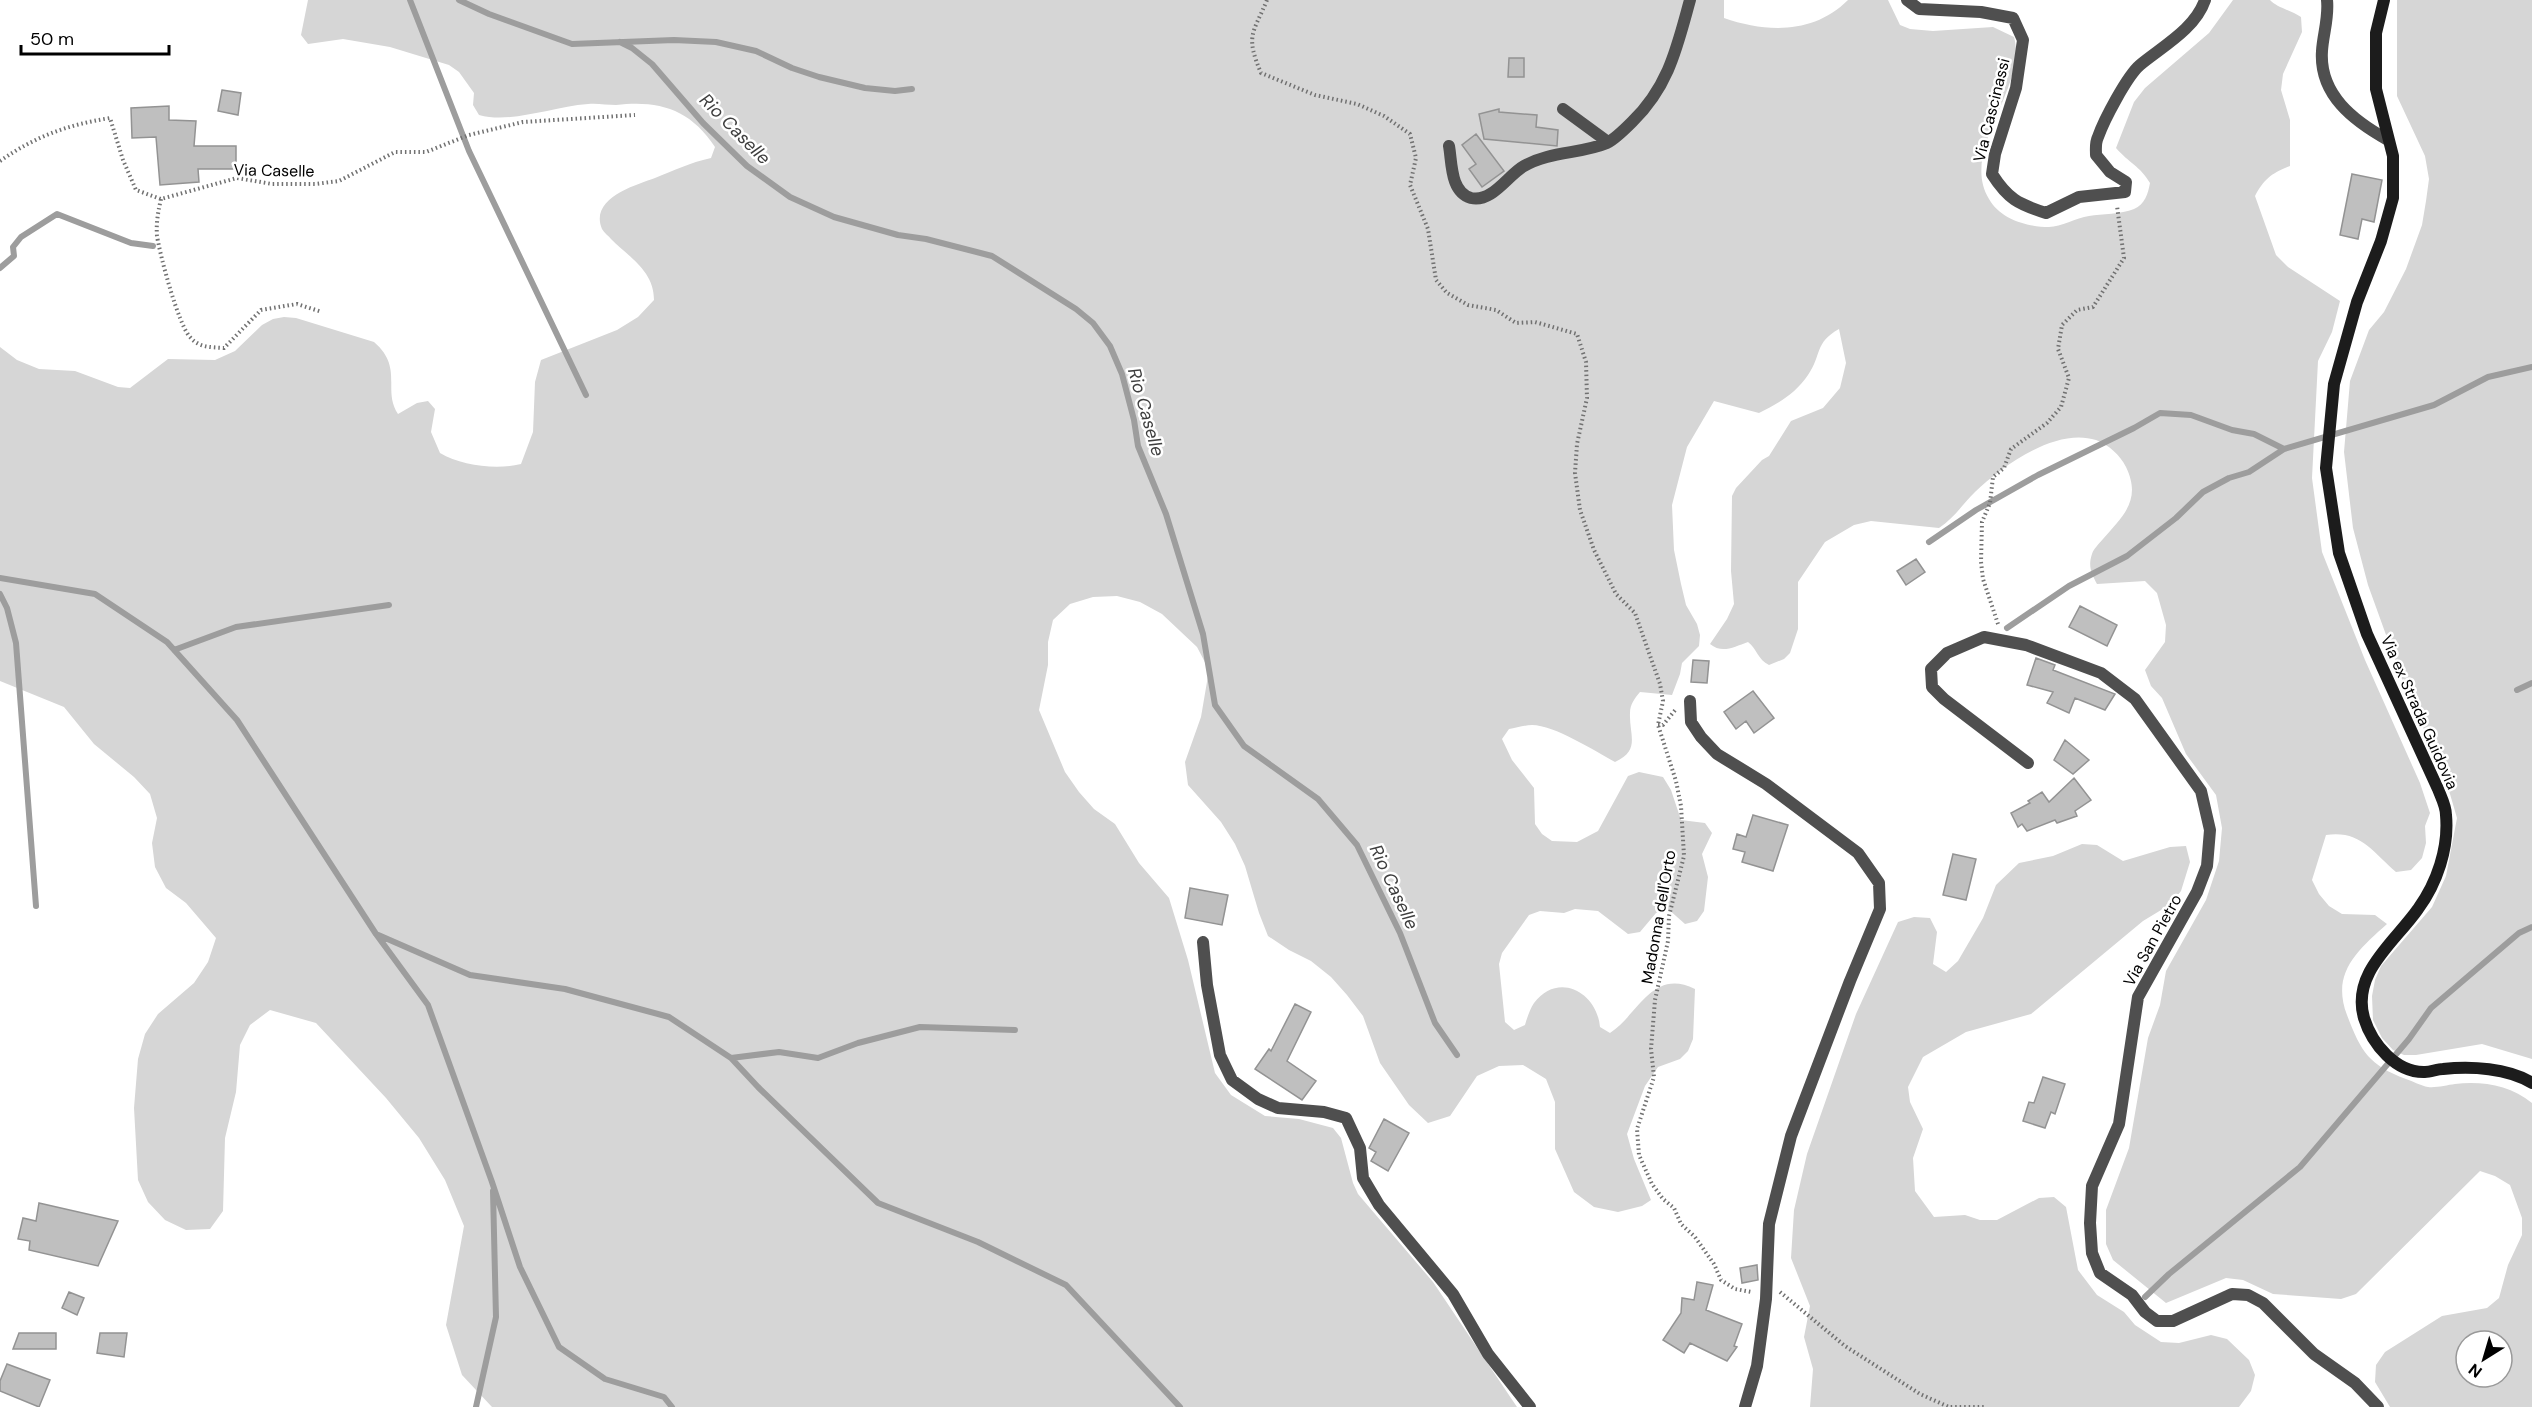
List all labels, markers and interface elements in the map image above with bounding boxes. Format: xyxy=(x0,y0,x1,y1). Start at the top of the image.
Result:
scale bar xyxy=(21,18,170,56)
text: 50 m xyxy=(30,27,74,51)
street label: Via Cascinassi xyxy=(1968,56,2015,164)
water label: Rio Caselle xyxy=(694,88,776,170)
street label: Via Caselle xyxy=(233,159,315,182)
water label: Rio Caselle xyxy=(1122,365,1170,459)
street label: Via ex Strada Guidovia xyxy=(2376,632,2463,793)
water label: Rio Caselle xyxy=(1364,841,1424,933)
street label: Madonna dell'Orto xyxy=(1636,848,1681,986)
street label: Via San Pietro xyxy=(2118,890,2186,990)
north arrow xyxy=(2454,1329,2514,1389)
text: N xyxy=(2464,1359,2486,1382)

